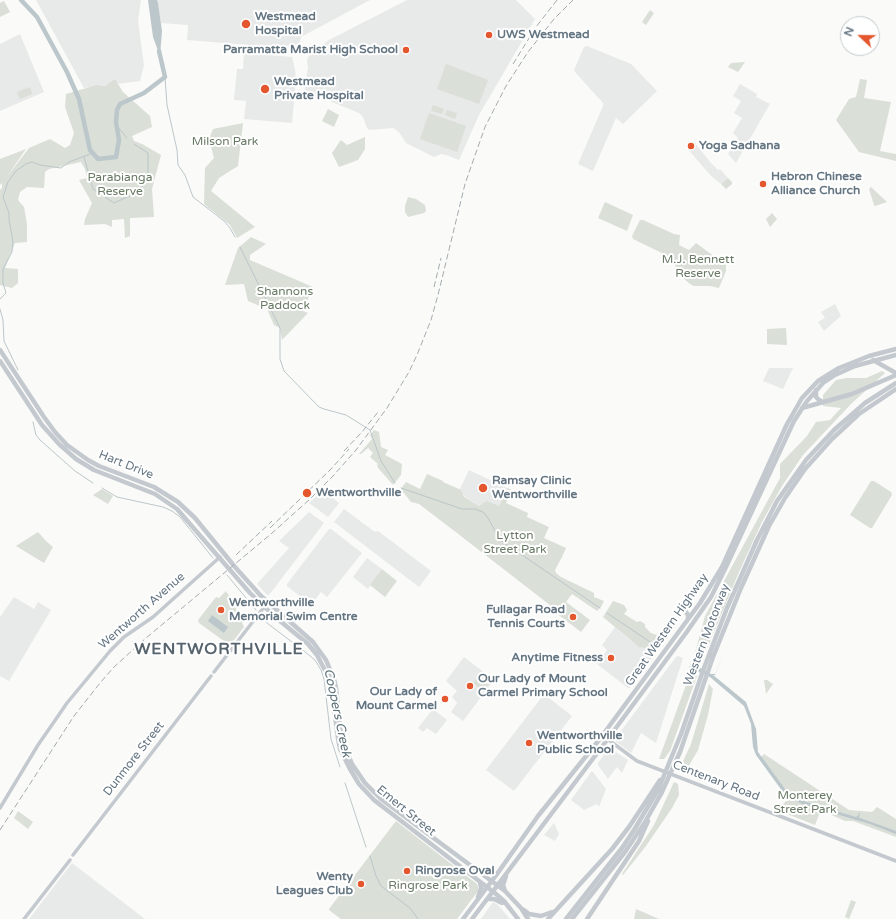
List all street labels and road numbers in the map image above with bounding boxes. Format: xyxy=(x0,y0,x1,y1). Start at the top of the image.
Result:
street label: Hart Drive xyxy=(97,448,155,482)
street label: Wentworth Avenue xyxy=(96,570,188,652)
street label: Great Western Highway xyxy=(623,571,711,689)
street label: Western Motorway xyxy=(681,582,733,688)
street label: Dunmore Street xyxy=(100,719,168,799)
street label: Centenary Road xyxy=(671,758,761,804)
street label: Emert Street xyxy=(374,783,438,839)

